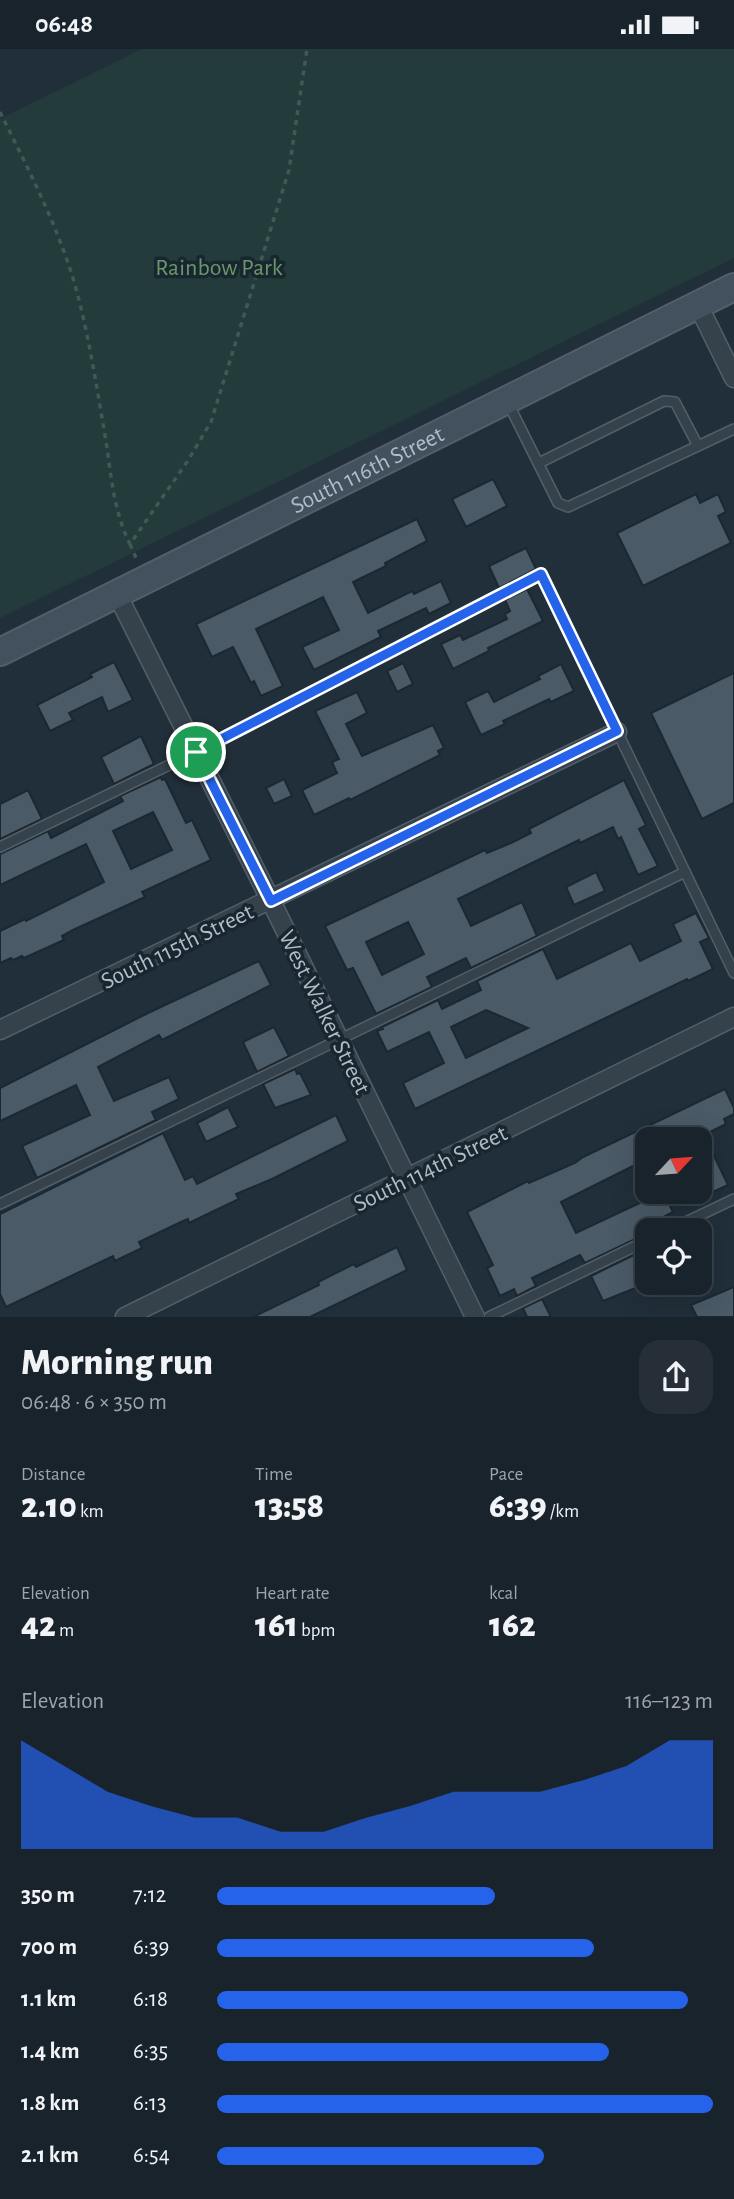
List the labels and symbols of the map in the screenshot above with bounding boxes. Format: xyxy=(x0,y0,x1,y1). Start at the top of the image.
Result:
park label: Rainbow Park xyxy=(155,256,283,280)
street label: South 116th Street xyxy=(287,422,448,518)
pin xyxy=(166,722,226,782)
street label: South 115th Street xyxy=(98,900,258,994)
street label: West Walker Street xyxy=(274,927,374,1098)
street label: South 114th Street xyxy=(350,1121,511,1216)
north arrow xyxy=(635,1127,712,1204)

